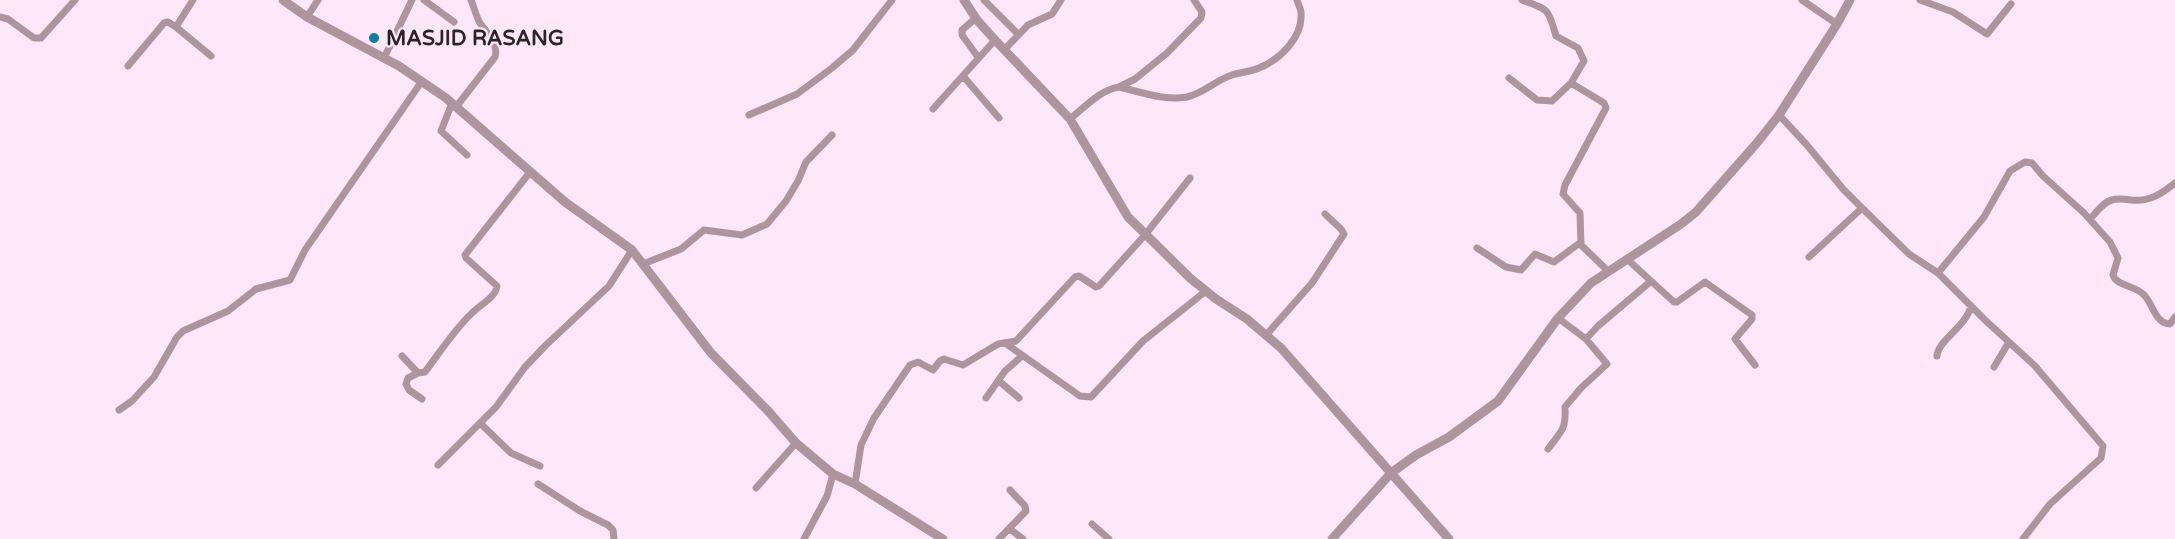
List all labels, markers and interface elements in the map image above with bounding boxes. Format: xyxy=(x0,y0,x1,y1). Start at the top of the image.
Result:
place label: MASJID RASANG xyxy=(386,26,564,51)
marker: MASJID RASANG xyxy=(367,31,381,45)

